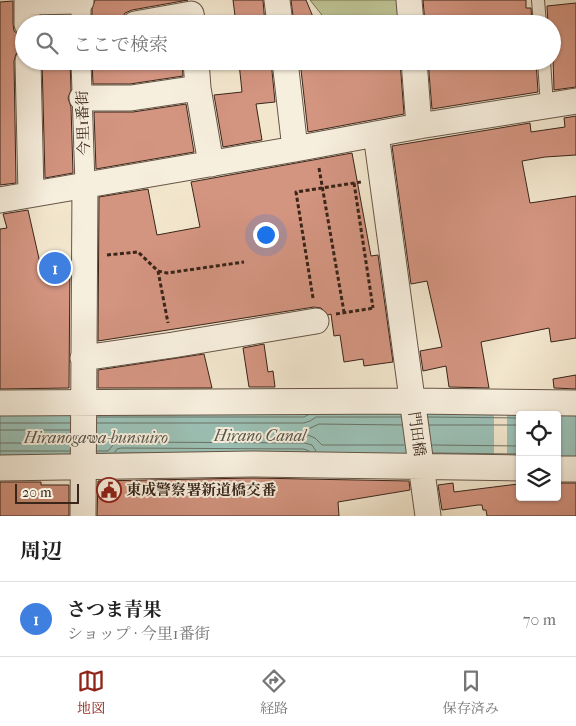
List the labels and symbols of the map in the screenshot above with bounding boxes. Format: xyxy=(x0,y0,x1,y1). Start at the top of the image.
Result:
street label: 今里1番街 xyxy=(73,90,93,156)
your location xyxy=(253,222,279,248)
pin: 1 xyxy=(39,249,71,287)
street label: 門田橋 xyxy=(405,410,429,458)
water label: Hirano Canal xyxy=(213,426,308,445)
water label: Hiranogawa-bunsuiro xyxy=(23,428,168,447)
public building icon: 東成警察署新道橋交番 xyxy=(96,477,122,503)
scale bar xyxy=(15,481,79,504)
place label: 東成警察署新道橋交番 xyxy=(126,481,277,499)

